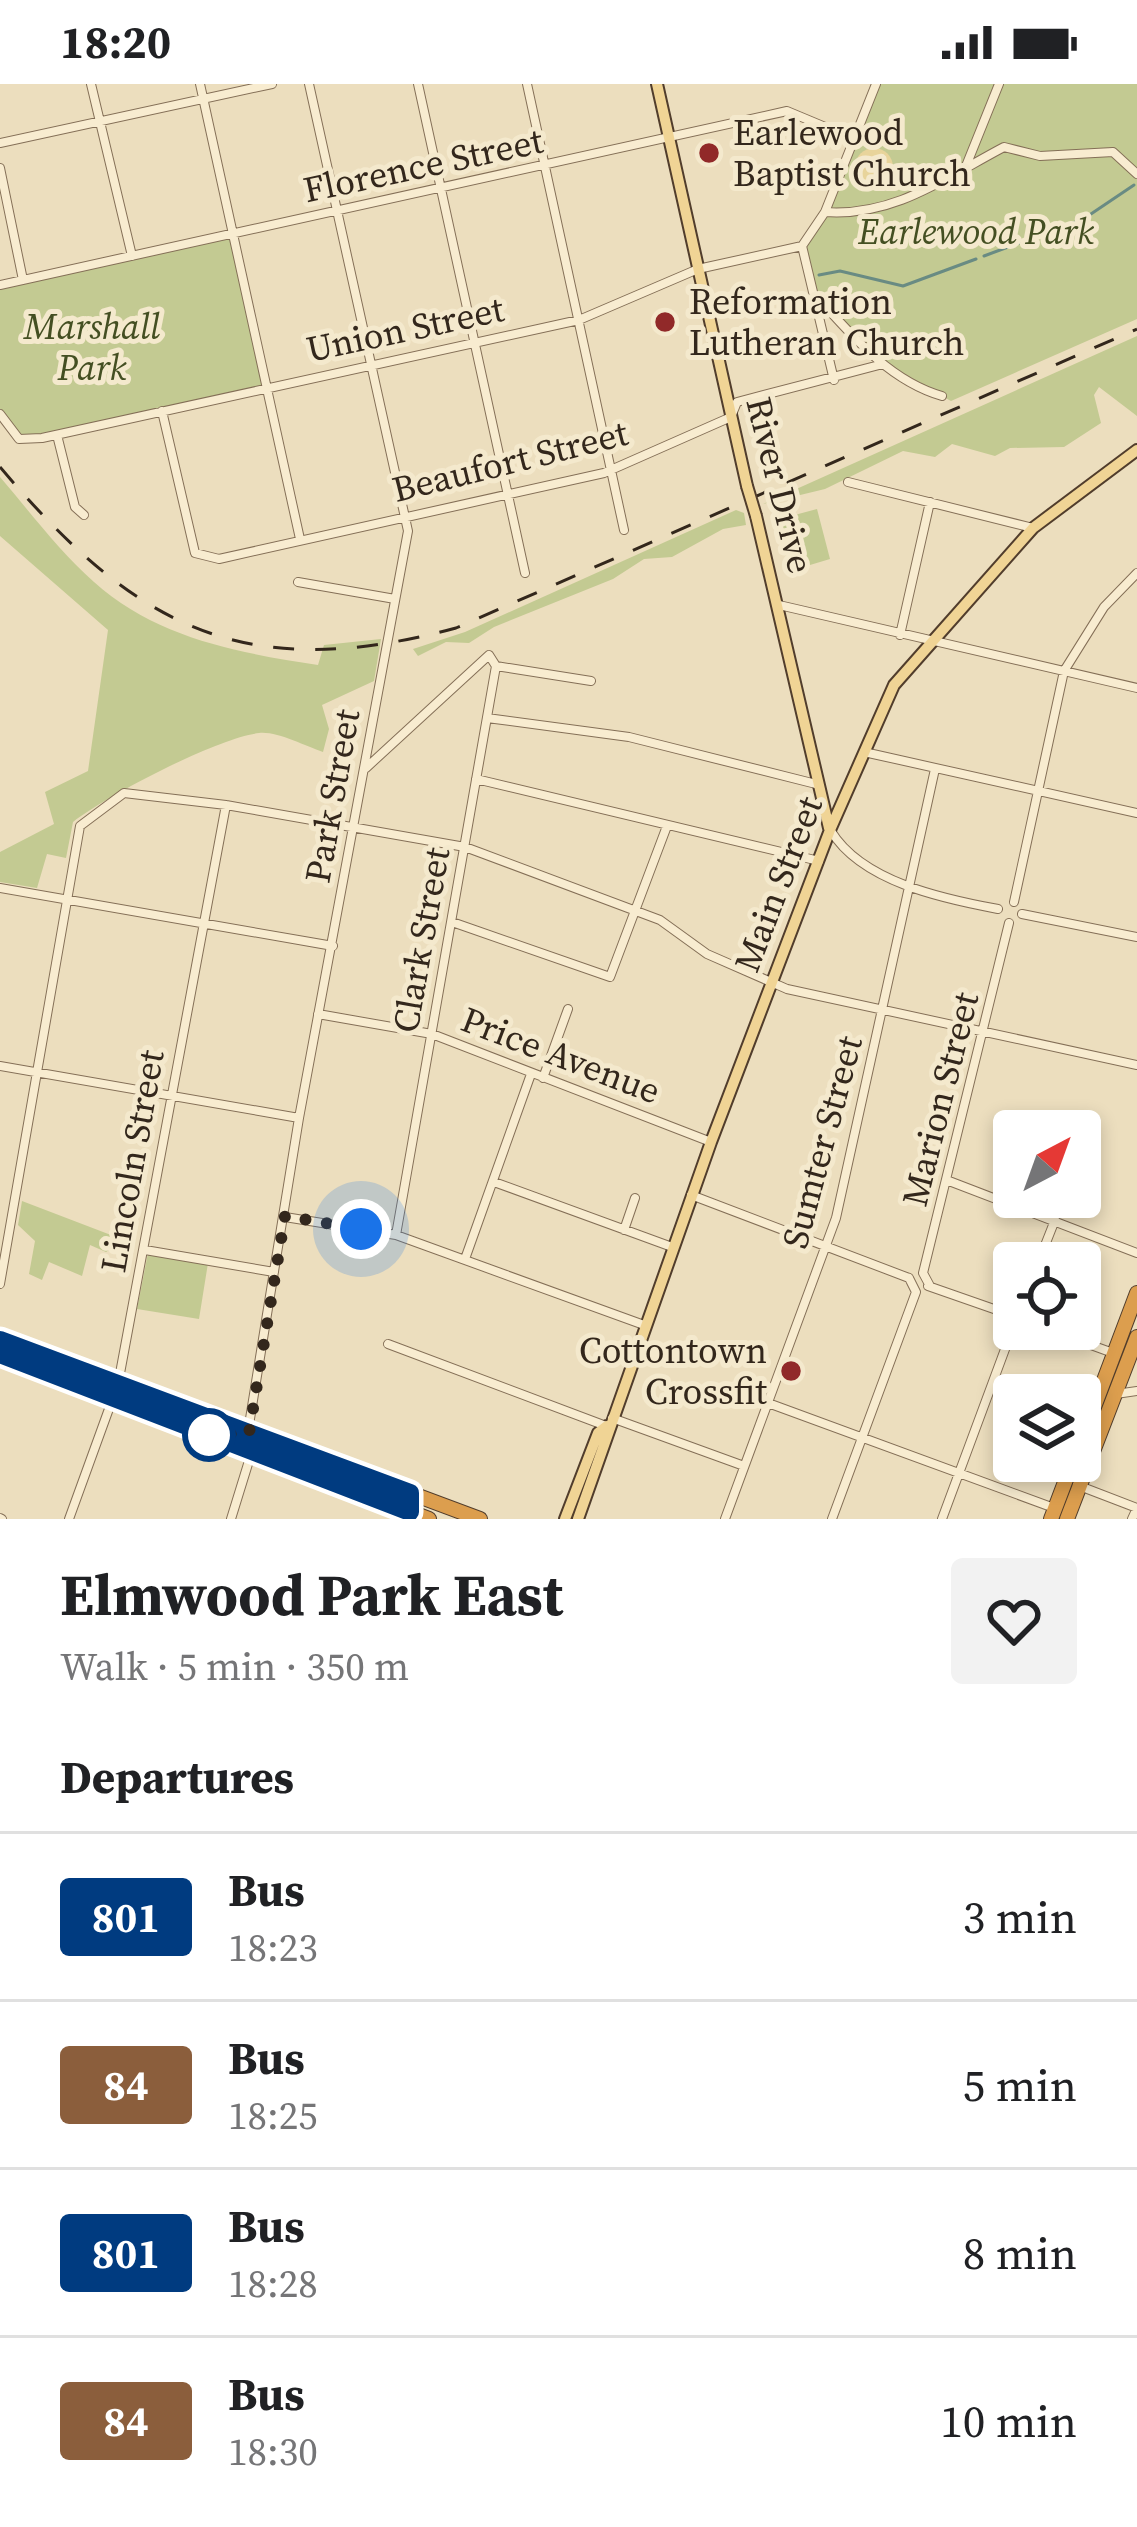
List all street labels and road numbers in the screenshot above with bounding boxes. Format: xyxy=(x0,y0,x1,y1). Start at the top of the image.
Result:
street label: Florence Street xyxy=(299,116,548,214)
street label: Union Street xyxy=(302,284,509,374)
street label: River Drive xyxy=(734,392,826,578)
street label: Beaufort Street xyxy=(387,408,633,514)
street label: Park Street xyxy=(293,705,371,887)
street label: Main Street xyxy=(722,789,834,979)
street label: Clark Street xyxy=(381,843,461,1036)
street label: Marion Street xyxy=(890,987,990,1211)
street label: Price Avenue xyxy=(455,995,667,1115)
street label: Sumter Street xyxy=(770,1030,874,1254)
street label: Lincoln Street xyxy=(88,1046,176,1276)

